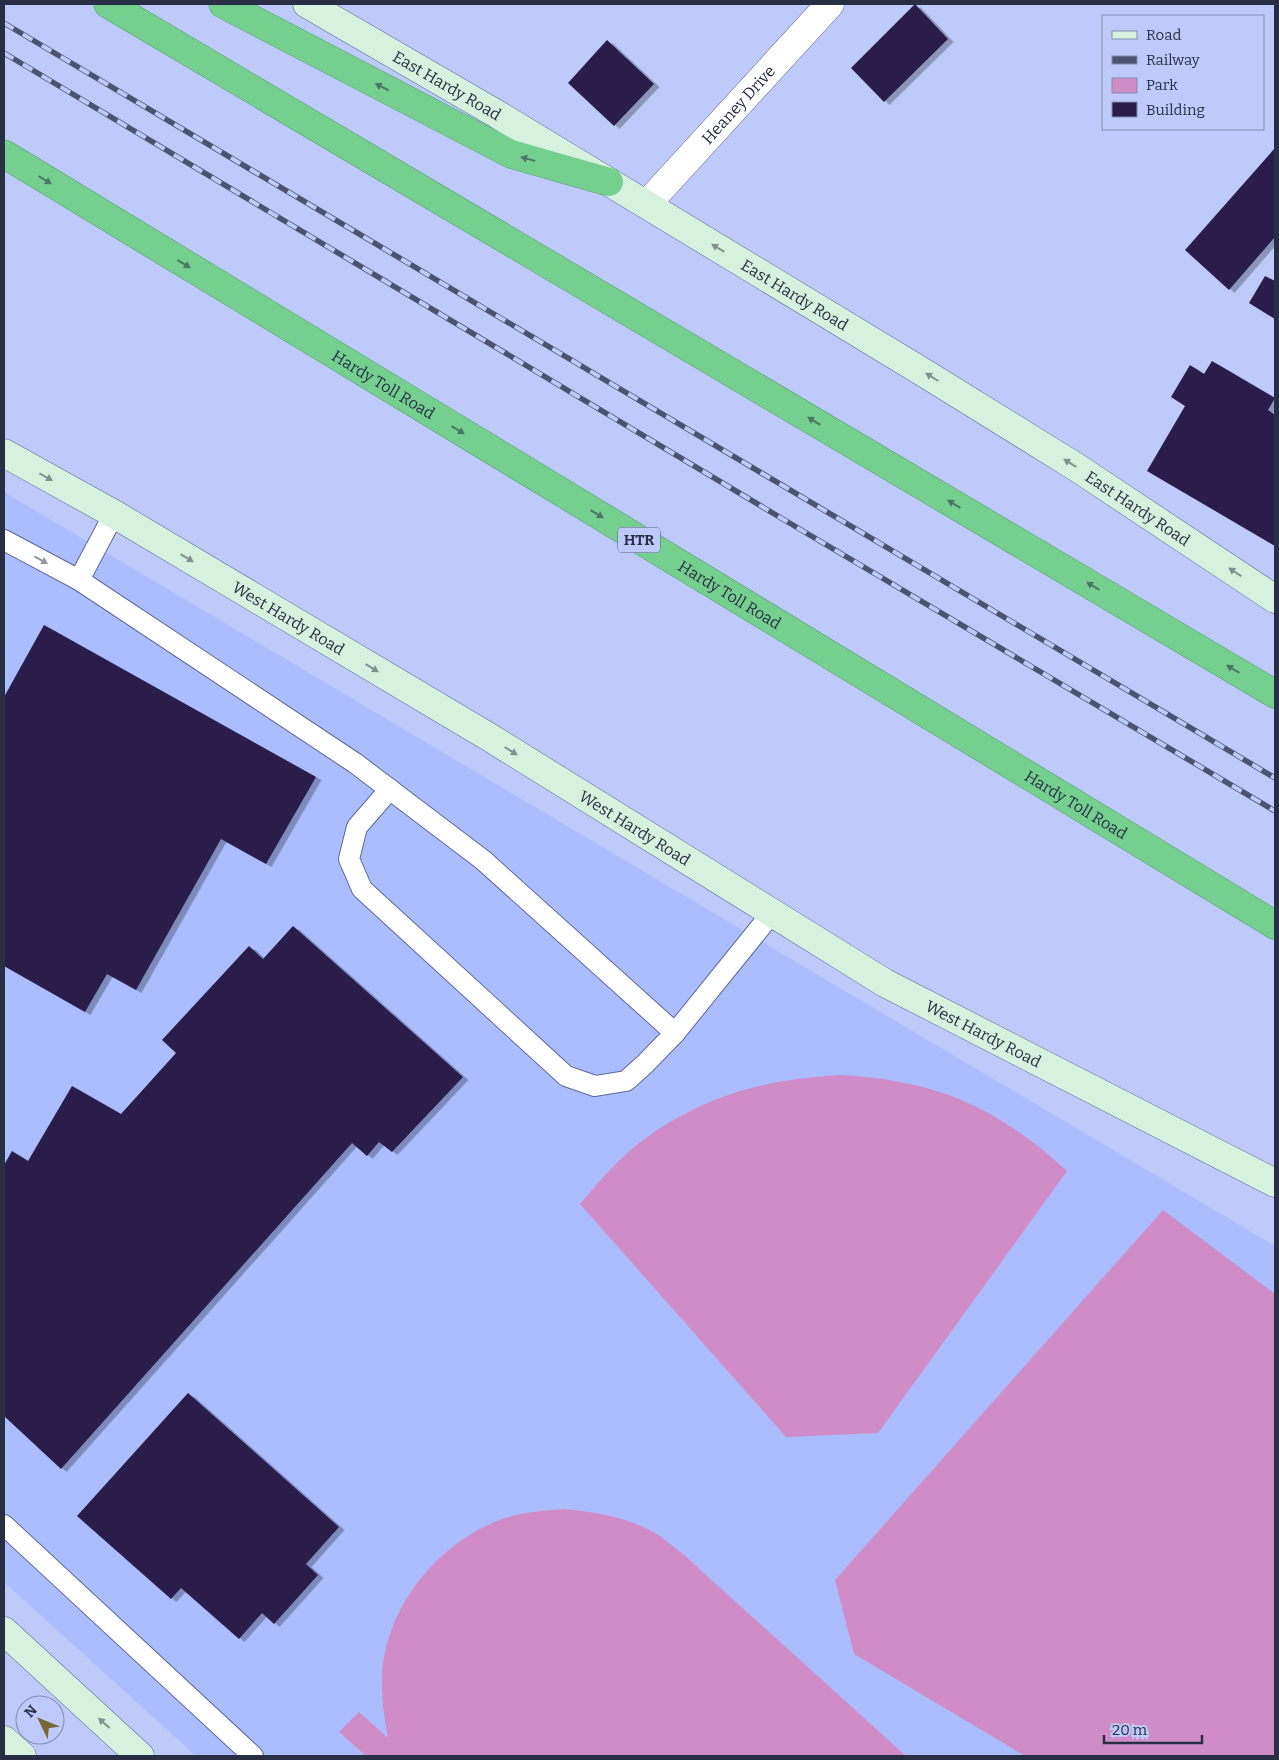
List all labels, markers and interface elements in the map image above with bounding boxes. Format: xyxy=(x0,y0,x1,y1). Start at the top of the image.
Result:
legend xyxy=(1102,15,1264,130)
text: Road xyxy=(1146,26,1181,44)
street label: East Hardy Road xyxy=(390,47,505,124)
text: Railway xyxy=(1146,51,1200,69)
street label: Heaney Drive xyxy=(697,61,779,148)
text: Park xyxy=(1146,76,1178,94)
one-way arrow xyxy=(375,83,390,91)
text: Building xyxy=(1146,101,1205,119)
one-way arrow xyxy=(520,154,535,162)
one-way arrow xyxy=(39,175,52,184)
one-way arrow xyxy=(711,243,724,252)
street label: East Hardy Road xyxy=(738,255,852,335)
one-way arrow xyxy=(178,259,191,268)
street label: Hardy Toll Road xyxy=(329,346,439,423)
one-way arrow xyxy=(925,373,938,382)
one-way arrow xyxy=(807,416,820,425)
one-way arrow xyxy=(451,425,464,434)
one-way arrow xyxy=(1063,458,1076,468)
street label: East Hardy Road xyxy=(1082,467,1194,550)
one-way arrow xyxy=(39,473,54,481)
one-way arrow xyxy=(947,499,960,508)
one-way arrow xyxy=(590,510,603,519)
road number: HTR xyxy=(618,528,660,552)
one-way arrow xyxy=(180,554,195,562)
one-way arrow xyxy=(34,556,49,564)
street label: Hardy Toll Road xyxy=(675,556,785,633)
one-way arrow xyxy=(1228,567,1241,577)
street label: West Hardy Road xyxy=(229,577,349,659)
one-way arrow xyxy=(1087,582,1100,591)
one-way arrow xyxy=(365,663,379,672)
one-way arrow xyxy=(1227,665,1240,674)
one-way arrow xyxy=(505,746,518,756)
street label: Hardy Toll Road xyxy=(1021,766,1131,843)
street label: West Hardy Road xyxy=(576,786,694,870)
street label: West Hardy Road xyxy=(923,996,1045,1071)
north arrow xyxy=(15,1695,65,1745)
text: N xyxy=(21,1702,41,1721)
scale bar xyxy=(1104,1712,1202,1744)
one-way arrow xyxy=(99,1717,111,1729)
text: 20 m xyxy=(1112,1721,1148,1739)

